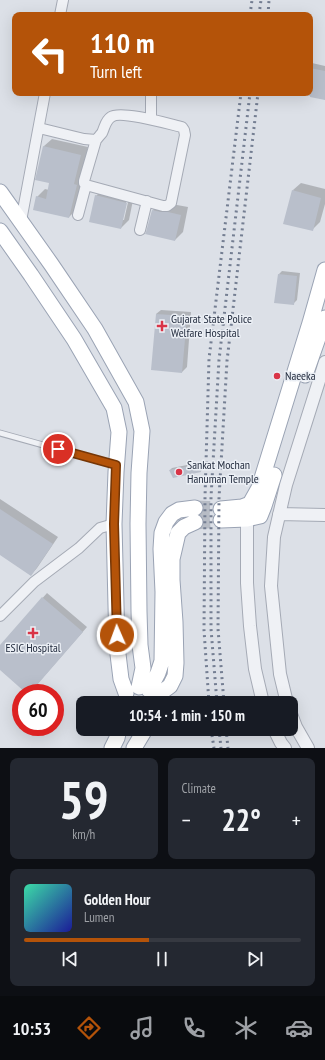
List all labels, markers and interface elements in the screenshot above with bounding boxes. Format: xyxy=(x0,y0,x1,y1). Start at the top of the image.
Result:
text: 110 m xyxy=(90,24,154,61)
icon: left xyxy=(24,28,76,80)
text: Turn left xyxy=(90,60,142,83)
place label: Gujarat State Police Welfare Hospital xyxy=(171,311,252,340)
marker: Gujarat State Police Welfare Hospital xyxy=(156,320,168,332)
place label: Naeeka xyxy=(285,368,316,383)
marker: Naeeka xyxy=(272,371,282,381)
pin xyxy=(41,432,75,466)
icon: arrive xyxy=(47,438,69,460)
place label: Sankat Mochan Hanuman Temple xyxy=(187,457,259,486)
marker: Sankat Mochan Hanuman Temple xyxy=(174,467,184,477)
position arrow xyxy=(96,614,138,656)
marker: ESIC Hospital xyxy=(27,627,39,639)
place label: ESIC Hospital xyxy=(5,640,61,655)
speed limit sign: 60 xyxy=(12,684,64,736)
text: 10:54 · 1 min · 150 m xyxy=(129,706,245,725)
text: 59 xyxy=(59,766,109,833)
text: Climate xyxy=(182,780,216,797)
text: 22° xyxy=(221,800,261,839)
text: − xyxy=(182,806,191,834)
text: + xyxy=(292,806,301,834)
text: km/h xyxy=(72,826,95,843)
text: Golden Hour xyxy=(84,890,151,909)
text: Lumen xyxy=(84,909,114,926)
icon: previous xyxy=(59,948,81,970)
icon: pause xyxy=(151,948,173,970)
icon: next xyxy=(244,948,266,970)
icon: directions xyxy=(75,1014,103,1042)
icon: music xyxy=(128,1014,156,1042)
icon: phone xyxy=(180,1014,208,1042)
icon: climate xyxy=(232,1014,260,1042)
icon: car xyxy=(285,1014,313,1042)
text: 10:53 xyxy=(12,1017,51,1040)

